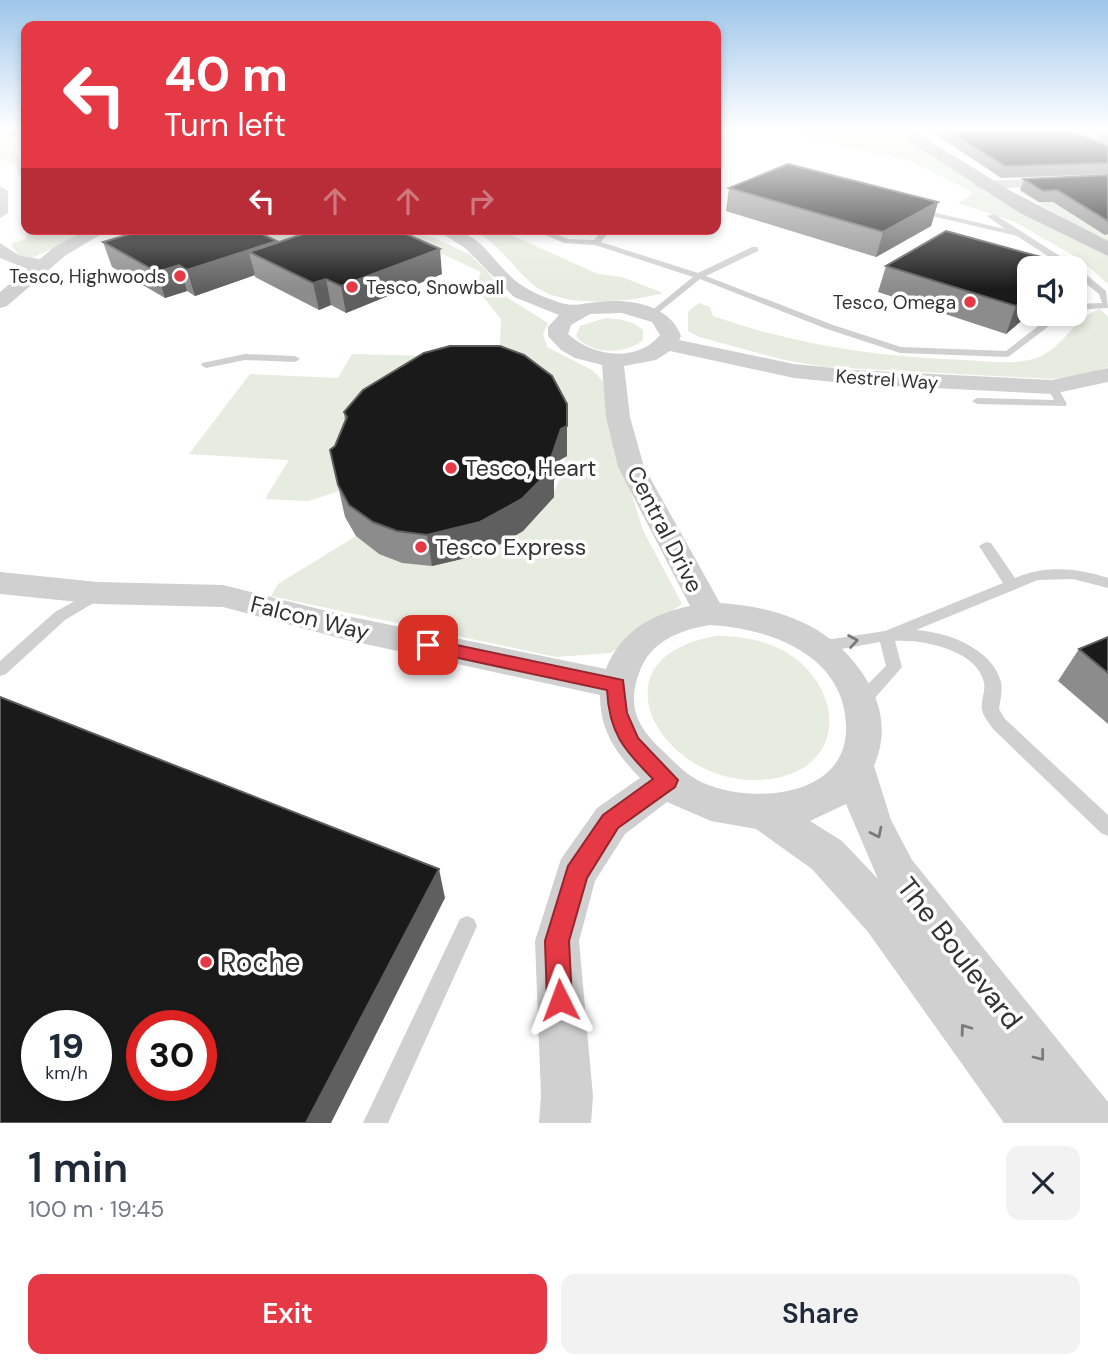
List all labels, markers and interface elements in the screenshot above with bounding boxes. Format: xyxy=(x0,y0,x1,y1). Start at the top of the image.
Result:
text: 40 m xyxy=(164,42,288,106)
icon: left xyxy=(49,49,140,140)
text: Turn left xyxy=(164,104,286,146)
icon: left xyxy=(243,182,281,220)
icon: ahead xyxy=(316,182,354,220)
icon: ahead xyxy=(389,182,427,220)
icon: right xyxy=(462,182,500,220)
map controls xyxy=(1017,256,1087,326)
button: sound xyxy=(1017,256,1087,326)
place label: Tesco, Highwoods xyxy=(9,264,166,289)
marker: Tesco, Highwoods xyxy=(172,268,188,284)
place label: Tesco, Snowball xyxy=(366,275,504,300)
marker: Tesco, Snowball xyxy=(344,279,360,295)
place label: Tesco, Omega xyxy=(833,290,956,315)
marker: Tesco, Omega xyxy=(962,294,978,310)
street label: Kestrel Way xyxy=(835,363,939,396)
place label: Tesco, Heart xyxy=(465,453,596,483)
marker: Tesco, Heart xyxy=(443,460,459,476)
street label: Central Drive xyxy=(620,460,710,598)
place label: Tesco Express xyxy=(435,532,586,562)
marker: Tesco Express xyxy=(413,539,429,555)
street label: Falcon Way xyxy=(247,589,373,647)
pin xyxy=(398,615,458,675)
icon: arrive xyxy=(409,626,447,664)
one-way arrow xyxy=(847,634,858,649)
one-way arrow xyxy=(868,826,882,838)
street label: The Boulevard xyxy=(889,870,1031,1037)
place label: Roche xyxy=(220,944,300,981)
marker: Roche xyxy=(198,954,214,970)
position arrow xyxy=(523,963,597,1037)
speed limit sign: 30 xyxy=(126,1010,217,1101)
text: 19 xyxy=(49,1023,84,1069)
one-way arrow xyxy=(961,1024,974,1037)
one-way arrow xyxy=(1031,1048,1044,1060)
text: km/h xyxy=(45,1061,88,1085)
text: 1 min xyxy=(28,1140,128,1195)
button: close xyxy=(1006,1146,1080,1220)
text: 100 m · 19:45 xyxy=(28,1194,164,1224)
button: Exit xyxy=(28,1274,547,1354)
button: Share xyxy=(561,1274,1080,1354)

